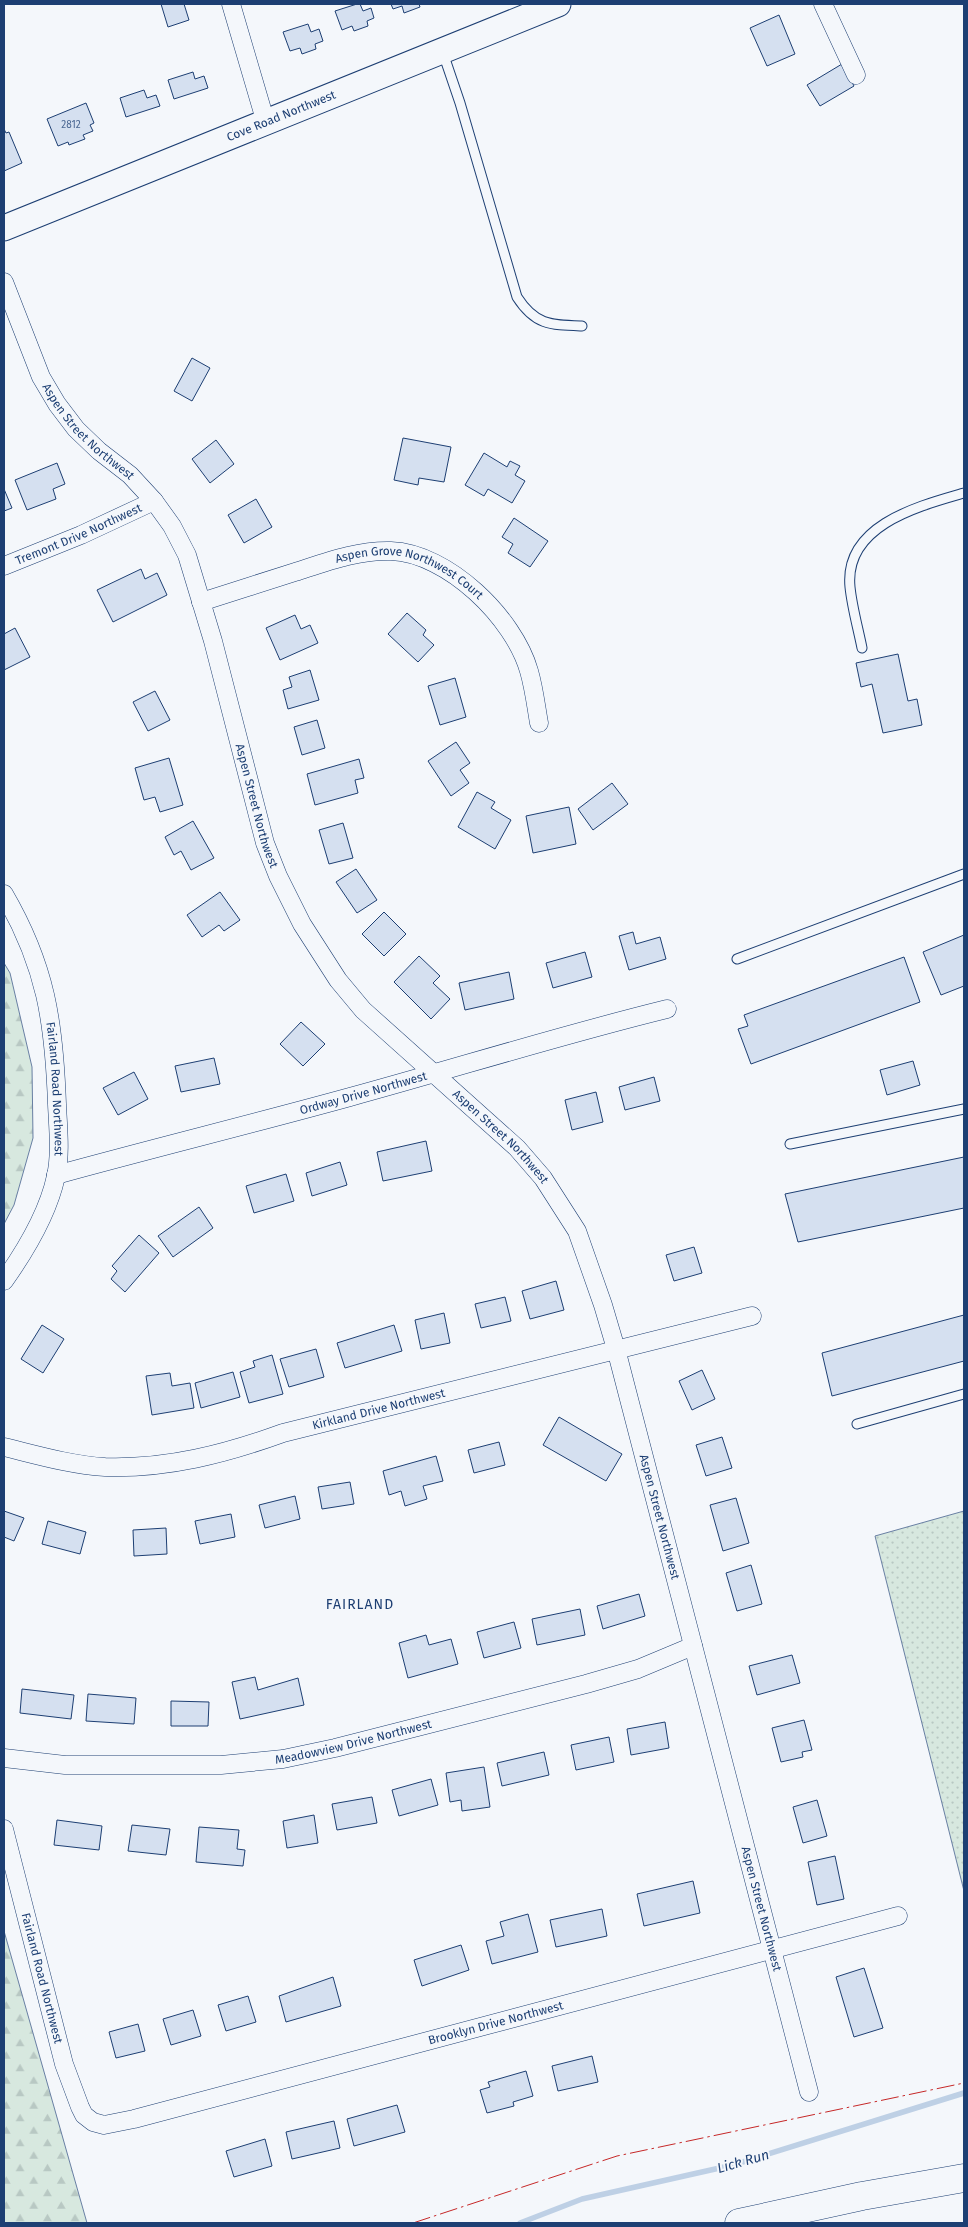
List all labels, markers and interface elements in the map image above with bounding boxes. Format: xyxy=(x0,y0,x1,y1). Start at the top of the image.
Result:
street label: Cove Road Northwest xyxy=(225,87,338,144)
house number: 2812 xyxy=(61,119,81,131)
street label: Aspen Street Northwest xyxy=(39,381,138,483)
street label: Tremont Drive Northwest xyxy=(13,500,145,568)
street label: Aspen Grove Northwest Court xyxy=(334,544,487,603)
street label: Aspen Street Northwest xyxy=(233,742,281,871)
street label: Fairland Road Northwest xyxy=(43,1021,66,1157)
street label: Ordway Drive Northwest xyxy=(298,1069,429,1117)
street label: Aspen Street Northwest xyxy=(450,1087,552,1187)
street label: Kirkland Drive Northwest xyxy=(311,1386,447,1432)
street label: Aspen Street Northwest xyxy=(637,1453,683,1581)
district label: FAIRLAND xyxy=(326,1596,394,1613)
street label: Meadowview Drive Northwest xyxy=(274,1716,434,1767)
street label: Aspen Street Northwest xyxy=(738,1845,785,1973)
street label: Fairland Road Northwest xyxy=(19,1911,66,2046)
street label: Brooklyn Drive Northwest xyxy=(427,1998,565,2048)
water label: Lick Run xyxy=(715,2146,771,2177)

